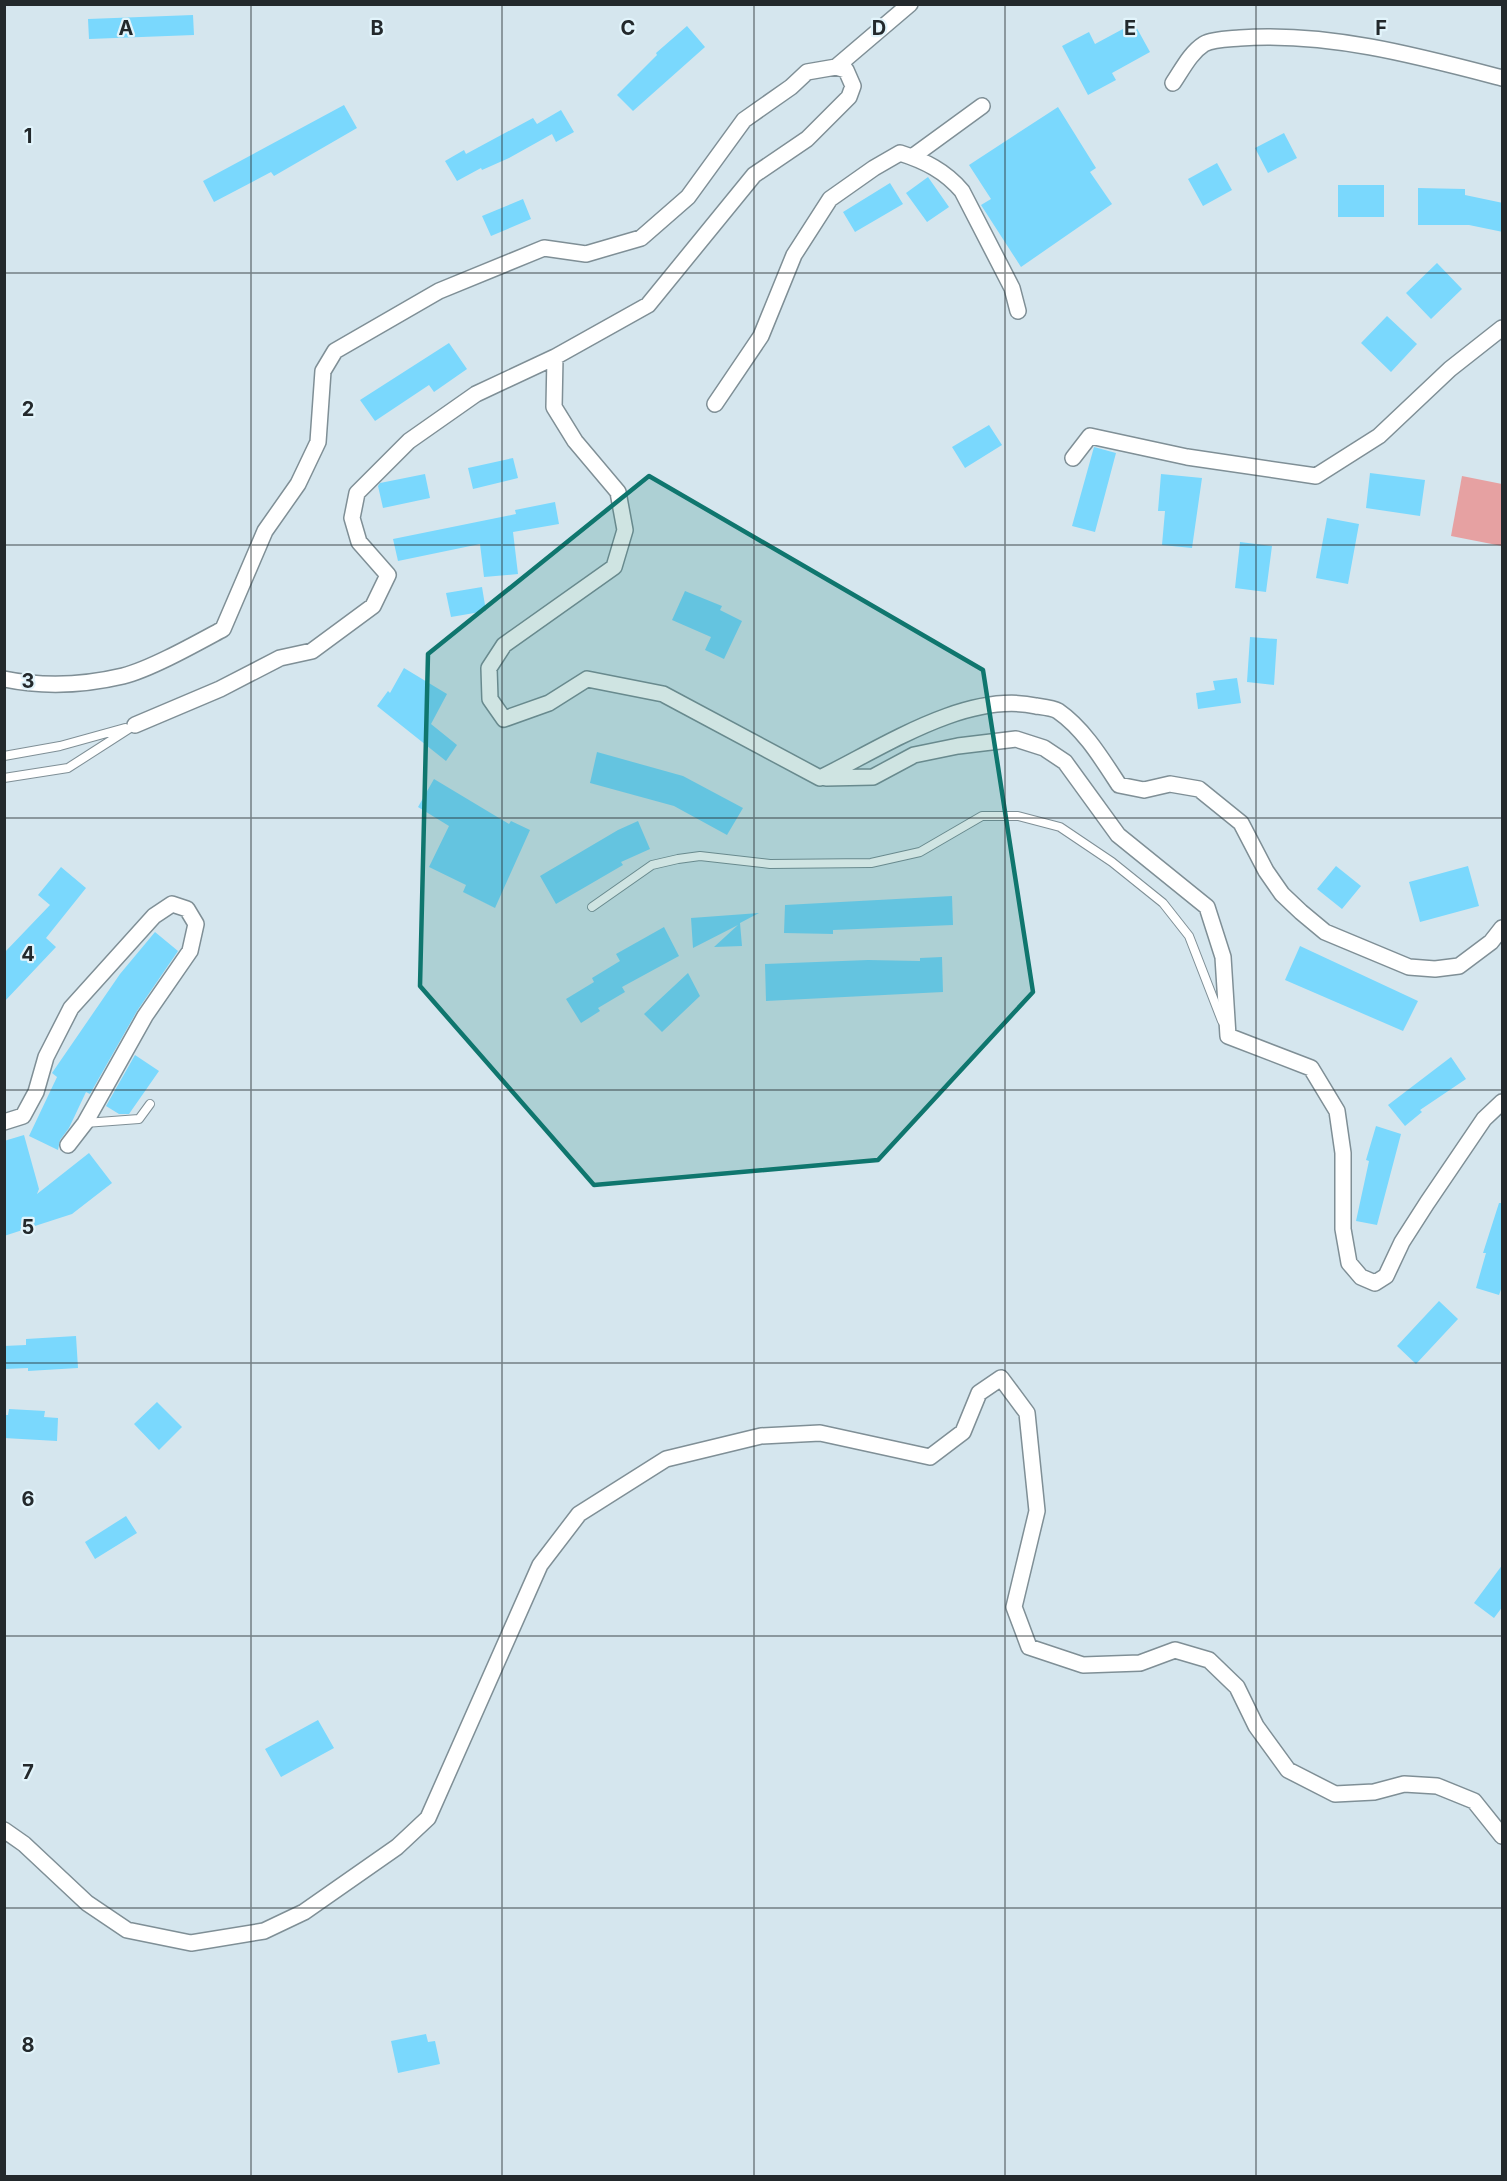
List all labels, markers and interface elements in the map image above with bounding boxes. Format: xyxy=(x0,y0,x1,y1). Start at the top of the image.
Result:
text: A xyxy=(119,16,134,40)
text: B xyxy=(370,16,384,40)
text: C xyxy=(621,16,635,40)
text: D xyxy=(872,16,886,40)
text: E xyxy=(1124,16,1136,40)
text: F xyxy=(1375,16,1387,40)
text: 1 xyxy=(24,124,32,148)
text: 2 xyxy=(22,397,34,421)
text: 3 xyxy=(22,669,34,693)
text: 4 xyxy=(21,942,35,966)
text: 5 xyxy=(22,1215,34,1239)
text: 6 xyxy=(22,1487,35,1511)
text: 7 xyxy=(22,1760,34,1784)
text: 8 xyxy=(21,2033,35,2057)

